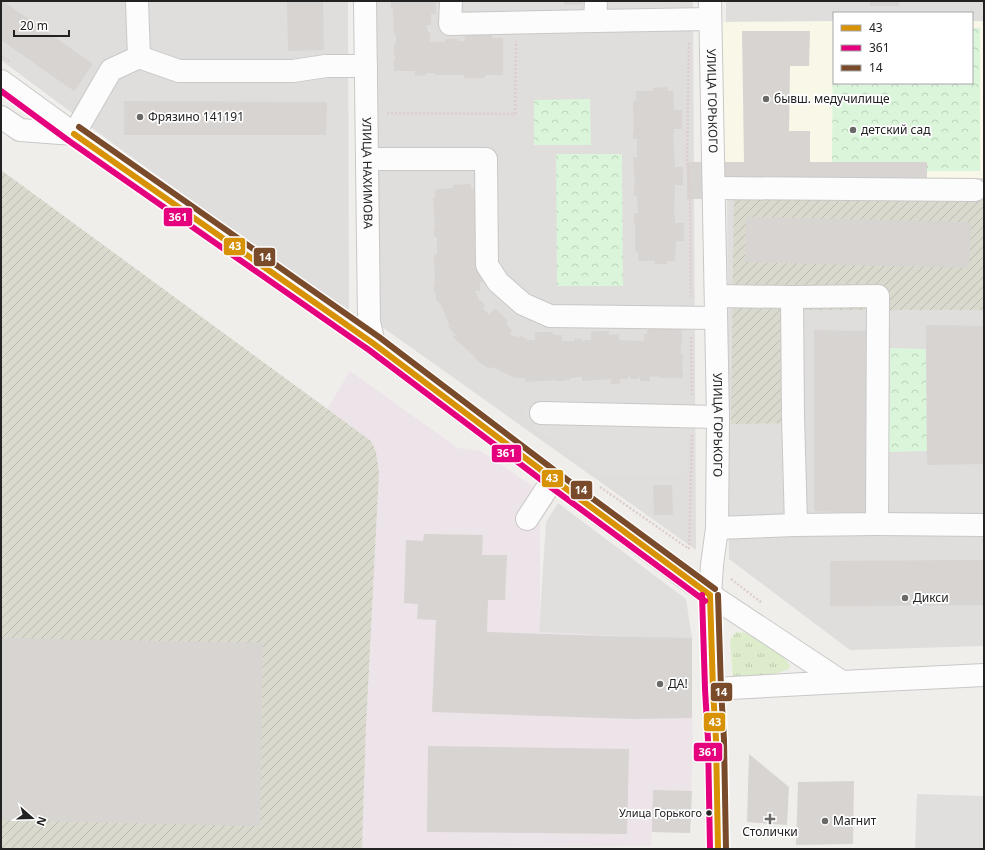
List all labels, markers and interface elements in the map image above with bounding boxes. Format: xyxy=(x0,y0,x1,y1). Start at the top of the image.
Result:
scale bar xyxy=(14,12,69,38)
legend xyxy=(833,12,973,84)
text: 20 m xyxy=(20,17,48,34)
text: 43 xyxy=(869,19,883,36)
text: 361 xyxy=(869,39,890,56)
street label: УЛИЦА ГОРЬКОГО xyxy=(703,49,722,153)
text: 14 xyxy=(869,59,883,76)
place label: бывш. медучилище xyxy=(774,90,890,107)
marker: бывш. медучилище xyxy=(761,94,771,104)
place label: Фрязино 141191 xyxy=(148,108,244,125)
marker: Фрязино 141191 xyxy=(135,112,145,122)
street label: УЛИЦА НАХИМОВА xyxy=(358,117,377,229)
place label: детский сад xyxy=(861,121,931,138)
marker: детский сад xyxy=(848,125,858,135)
line badge: 361 xyxy=(163,207,193,227)
text: 361 xyxy=(169,209,187,224)
line badge: 43 xyxy=(223,237,246,256)
text: 43 xyxy=(229,238,241,253)
line badge: 14 xyxy=(253,247,276,267)
text: 14 xyxy=(259,249,272,264)
street label: УЛИЦА ГОРЬКОГО xyxy=(709,373,727,477)
line badge: 361 xyxy=(491,444,522,463)
text: 361 xyxy=(497,445,515,460)
line badge: 43 xyxy=(541,469,564,488)
text: 43 xyxy=(546,470,558,485)
line badge: 14 xyxy=(570,480,593,500)
text: 14 xyxy=(575,482,588,497)
place label: Дикси xyxy=(913,589,949,606)
marker: Дикси xyxy=(900,593,910,603)
place label: ДА! xyxy=(668,675,688,692)
marker: ДА! xyxy=(655,679,665,689)
line badge: 14 xyxy=(710,682,733,702)
text: 14 xyxy=(715,684,728,699)
line badge: 43 xyxy=(703,712,726,732)
text: 43 xyxy=(709,714,721,729)
line badge: 361 xyxy=(693,742,723,762)
text: 361 xyxy=(699,744,717,759)
north arrow xyxy=(12,798,52,838)
place label: Улица Горького xyxy=(619,805,702,820)
marker: Улица Горького xyxy=(704,808,714,818)
place label: Магнит xyxy=(833,812,877,829)
marker: Столички xyxy=(765,814,775,824)
text: N xyxy=(33,815,50,828)
marker: Магнит xyxy=(820,816,830,826)
place label: Столички xyxy=(742,823,798,840)

